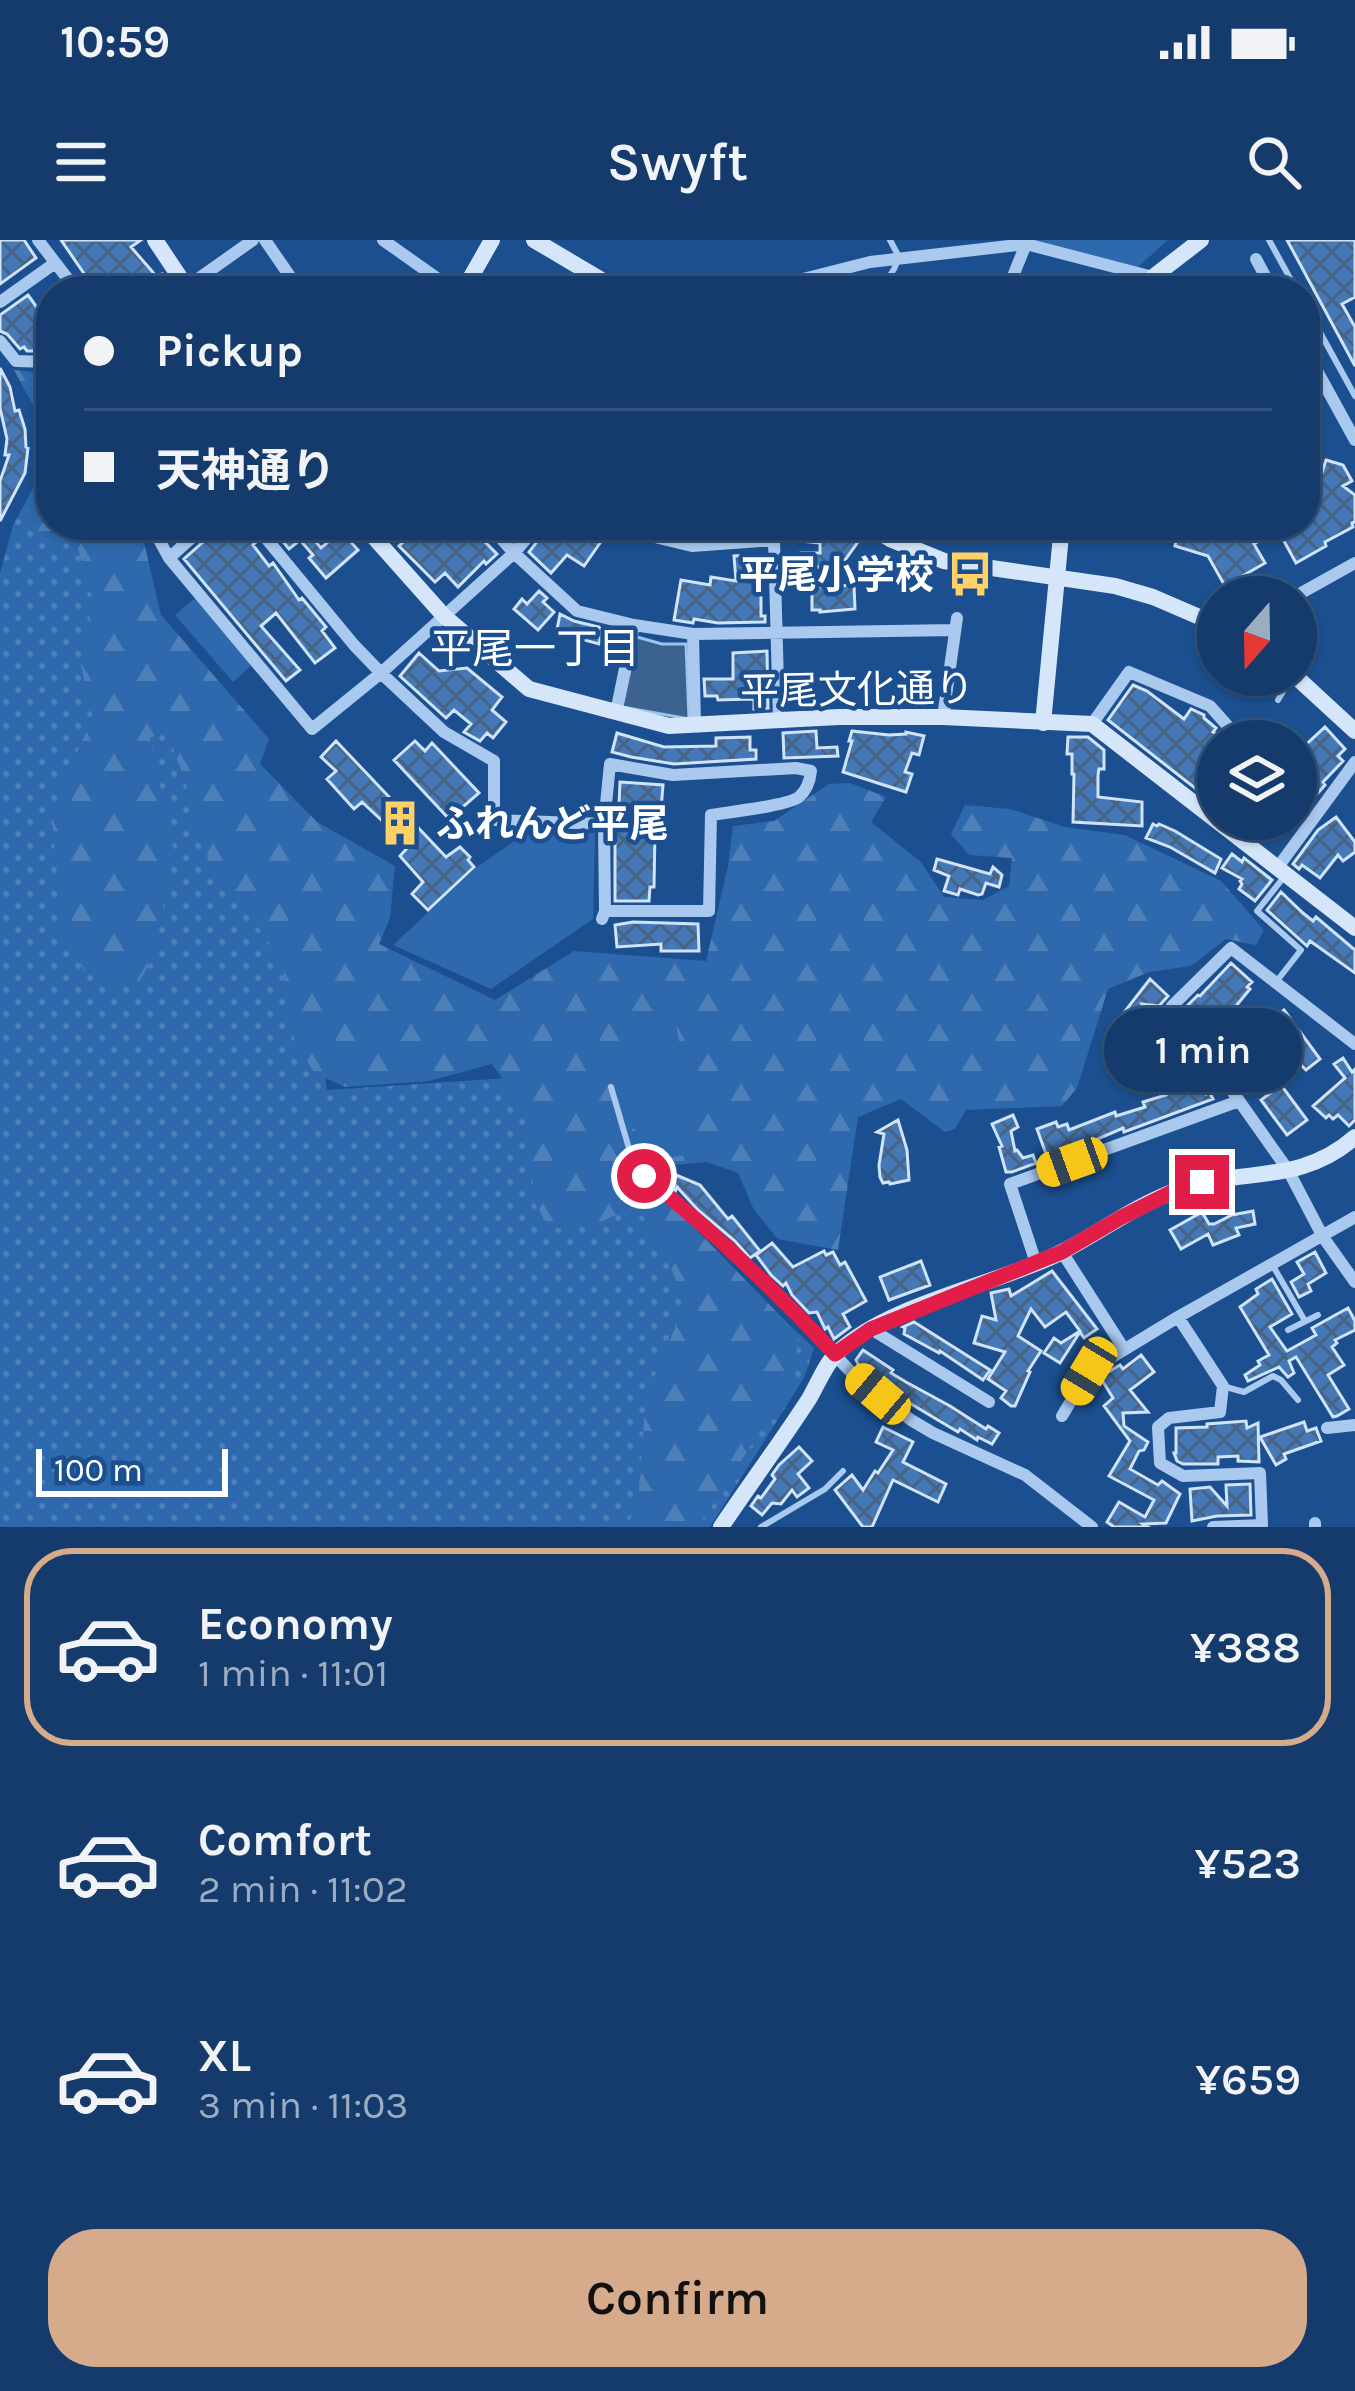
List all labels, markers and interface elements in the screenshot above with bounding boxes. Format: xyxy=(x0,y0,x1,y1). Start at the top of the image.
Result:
text: 10:59 xyxy=(60,16,170,68)
icon: menu xyxy=(48,129,114,195)
icon: search xyxy=(1241,129,1307,195)
text: Swyft xyxy=(607,130,748,194)
text: Pickup xyxy=(156,325,303,377)
text: 天神通り xyxy=(156,445,336,497)
bus stop icon: 平尾小学校 xyxy=(945,549,995,599)
place label: 平尾小学校 xyxy=(739,552,934,598)
north arrow xyxy=(1197,576,1317,696)
map controls xyxy=(1197,576,1317,840)
district label: 平尾一丁目 xyxy=(430,624,640,674)
street label: 平尾文化通り xyxy=(740,665,974,715)
button: layers xyxy=(1197,720,1317,840)
building icon: ふれんど平尾 xyxy=(375,798,425,848)
place label: ふれんど平尾 xyxy=(436,801,669,847)
callout: 1 min xyxy=(1103,1008,1301,1092)
text: 1 min xyxy=(1155,1027,1251,1073)
car xyxy=(1032,1133,1112,1191)
route start xyxy=(617,1149,671,1203)
route end xyxy=(1175,1155,1229,1209)
car xyxy=(1055,1331,1123,1411)
car xyxy=(839,1357,917,1431)
scale bar xyxy=(36,1443,228,1496)
text: 100 m xyxy=(54,1451,143,1489)
icon: car xyxy=(54,1593,162,1701)
text: Economy xyxy=(198,1598,393,1650)
text: ¥388 xyxy=(1190,1621,1301,1673)
text: 1 min · 11:01 xyxy=(198,1650,388,1696)
icon: car xyxy=(54,1809,162,1917)
text: Comfort xyxy=(198,1814,372,1866)
text: ¥523 xyxy=(1195,1837,1301,1889)
text: 2 min · 11:02 xyxy=(198,1866,408,1912)
icon: car xyxy=(54,2025,162,2133)
text: XL xyxy=(198,2030,251,2082)
text: ¥659 xyxy=(1195,2053,1301,2105)
text: 3 min · 11:03 xyxy=(198,2082,408,2128)
button: Confirm xyxy=(48,2229,1307,2367)

